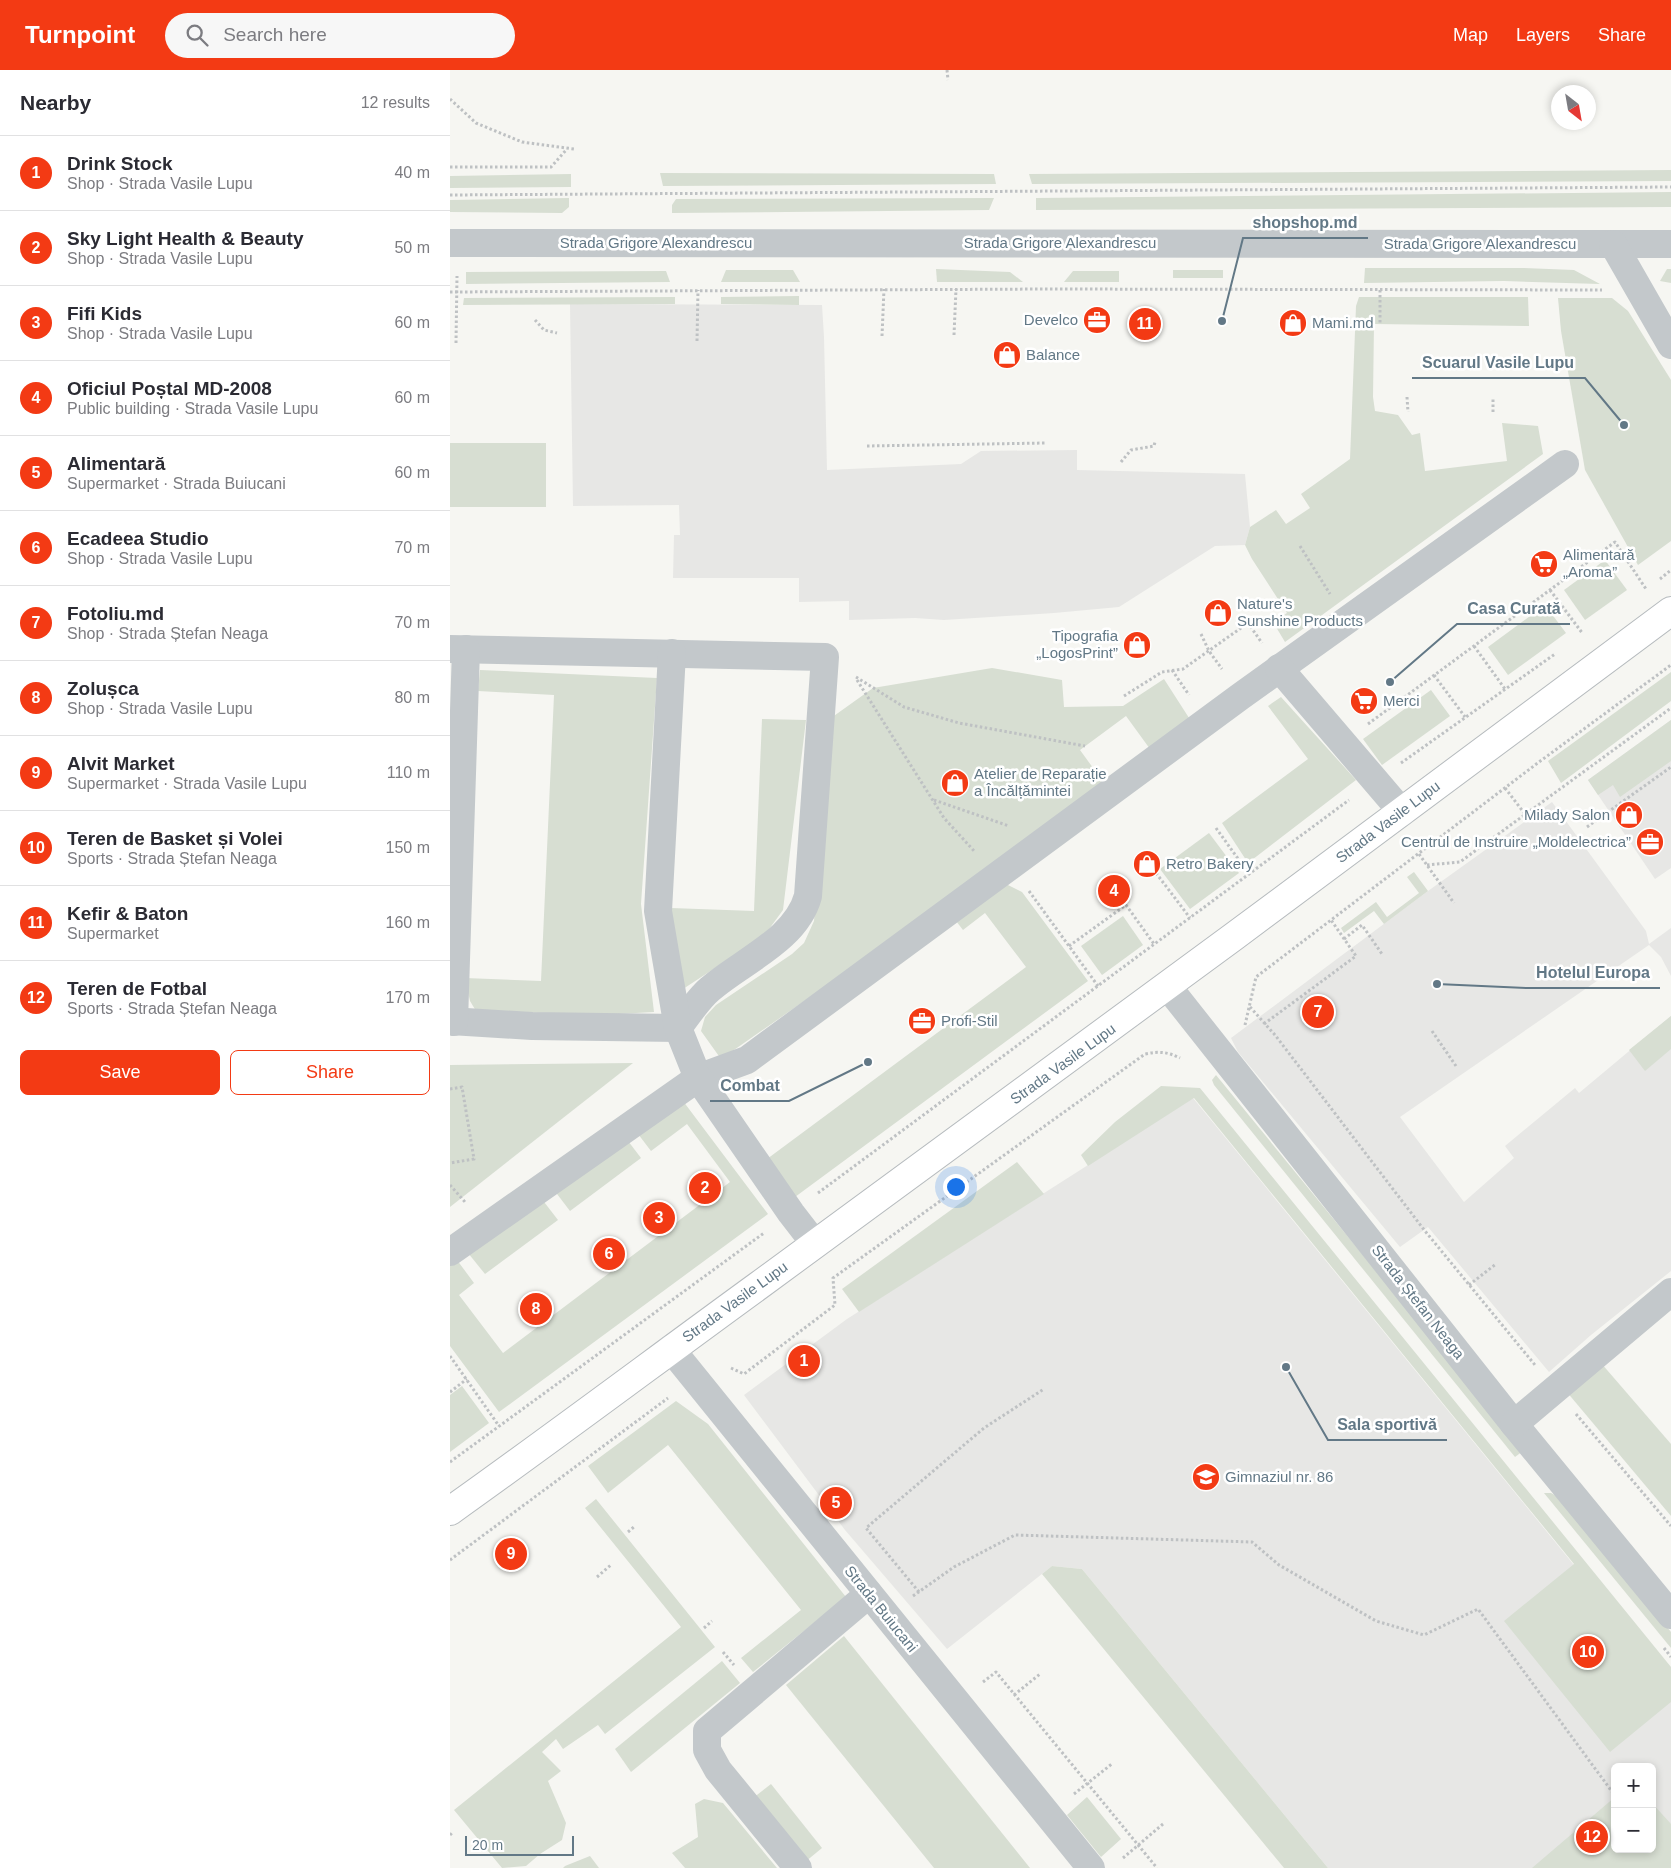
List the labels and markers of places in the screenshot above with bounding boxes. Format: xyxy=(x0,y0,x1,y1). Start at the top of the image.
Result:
callout: shopshop.md xyxy=(1243,207,1368,238)
office icon: Develco xyxy=(1082,305,1112,335)
pin: 11 xyxy=(1129,305,1161,343)
shop icon: Mami.md xyxy=(1278,308,1308,338)
place label: Develco xyxy=(1024,311,1078,328)
place label: Mami.md xyxy=(1312,314,1374,331)
shop icon: Balance xyxy=(992,340,1022,370)
place label: Balance xyxy=(1026,346,1080,363)
callout: Scuarul Vasile Lupu xyxy=(1412,347,1585,378)
place label: Alimentară „Aroma” xyxy=(1563,546,1635,580)
supermarket icon: Alimentară „Aroma” xyxy=(1529,549,1559,579)
callout: Casa Curată xyxy=(1457,593,1570,624)
place label: Nature's Sunshine Products xyxy=(1237,595,1363,629)
shop icon: Nature's Sunshine Products xyxy=(1203,598,1233,628)
place label: Tipografia „LogosPrint” xyxy=(1036,627,1119,661)
shop icon: Tipografia „LogosPrint” xyxy=(1122,630,1152,660)
supermarket icon: Merci xyxy=(1349,686,1379,716)
place label: Merci xyxy=(1383,692,1420,709)
place label: Atelier de Reparație a Încălțămintei xyxy=(974,765,1107,799)
shop icon: Atelier de Reparație a Încălțămintei xyxy=(940,768,970,798)
shop icon: Milady Salon xyxy=(1614,800,1644,830)
place label: Milady Salon xyxy=(1524,806,1610,823)
office icon: Centrul de Instruire „Moldelectrica” xyxy=(1635,827,1665,857)
place label: Centrul de Instruire „Moldelectrica” xyxy=(1401,833,1631,850)
shop icon: Retro Bakery xyxy=(1132,849,1162,879)
place label: Retro Bakery xyxy=(1166,855,1254,872)
pin: 4 xyxy=(1098,872,1130,910)
callout: Hotelul Europa xyxy=(1526,957,1660,988)
pin: 7 xyxy=(1302,993,1334,1031)
office icon: Profi-Stil xyxy=(907,1006,937,1036)
place label: Profi-Stil xyxy=(941,1012,998,1029)
callout: Combat xyxy=(710,1070,789,1101)
pin: 2 xyxy=(689,1169,721,1207)
pin: 3 xyxy=(643,1199,675,1237)
pin: 6 xyxy=(593,1235,625,1273)
pin: 8 xyxy=(520,1290,552,1328)
pin: 1 xyxy=(788,1342,820,1380)
callout: Sala sportivă xyxy=(1328,1409,1447,1440)
school or university icon: Gimnaziul nr. 86 xyxy=(1191,1462,1221,1492)
place label: Gimnaziul nr. 86 xyxy=(1225,1468,1333,1485)
pin: 5 xyxy=(820,1484,852,1522)
pin: 9 xyxy=(495,1535,527,1573)
pin: 10 xyxy=(1572,1633,1604,1671)
pin: 12 xyxy=(1576,1818,1608,1856)

